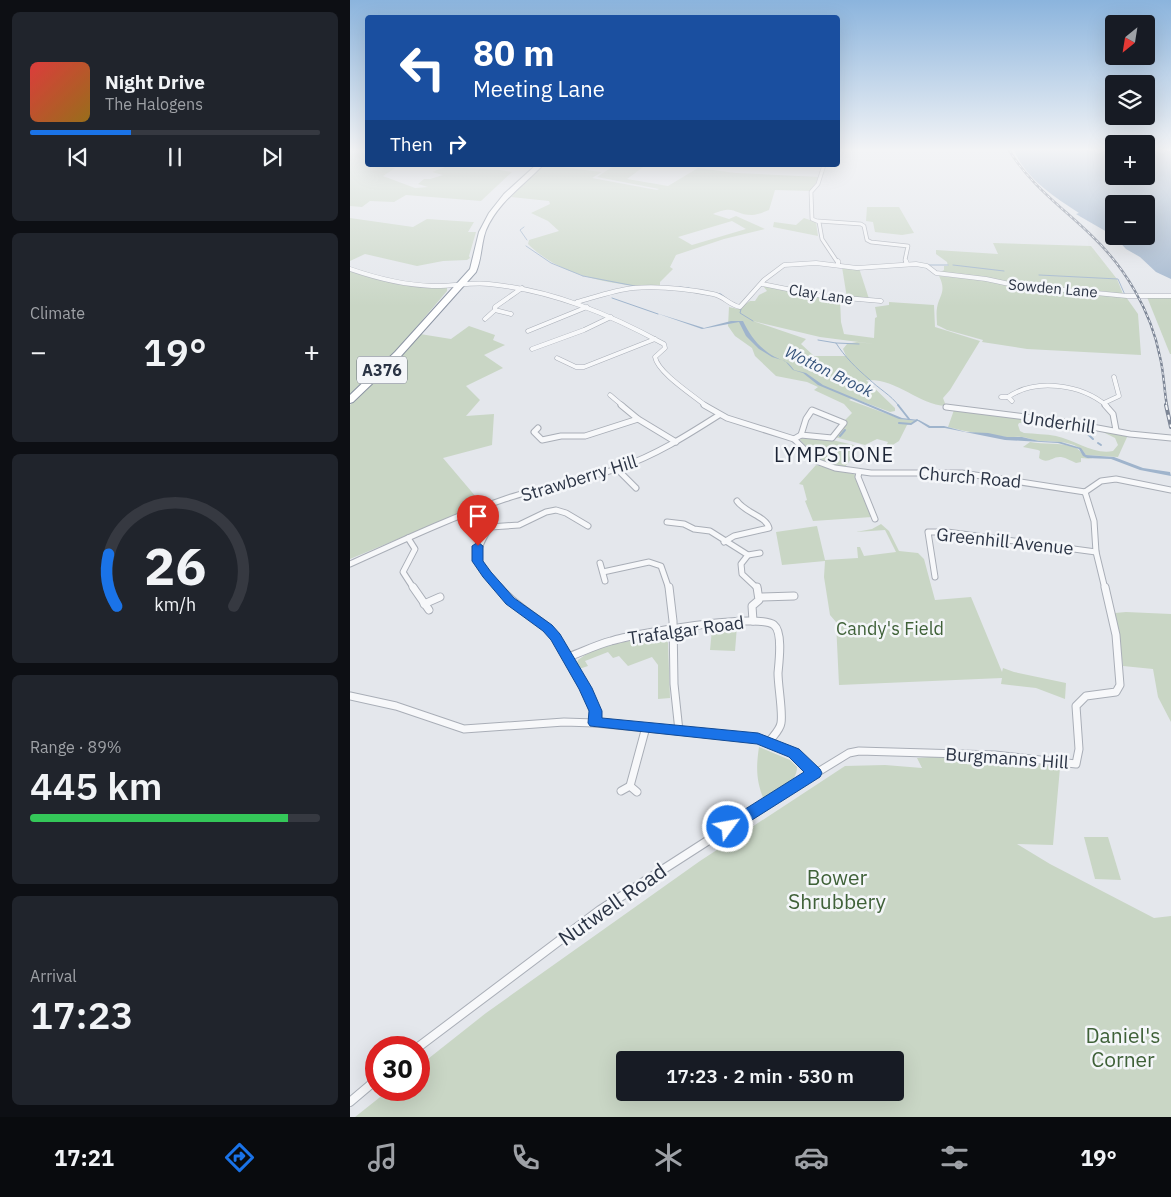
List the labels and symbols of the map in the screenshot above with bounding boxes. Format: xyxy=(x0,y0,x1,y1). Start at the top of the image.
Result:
north arrow xyxy=(1105,15,1155,65)
street label: Sowden Lane xyxy=(1007,275,1099,301)
street label: Clay Lane xyxy=(788,280,854,308)
water label: Wotton Brook xyxy=(782,341,877,401)
road number: A376 xyxy=(357,356,407,384)
street label: Underhill xyxy=(1021,405,1097,439)
district label: LYMPSTONE xyxy=(774,441,894,468)
street label: Strawberry Hill xyxy=(518,449,640,507)
street label: Church Road xyxy=(918,461,1022,493)
pin xyxy=(457,495,499,546)
street label: Greenhill Avenue xyxy=(935,522,1075,560)
street label: Trafalgar Road xyxy=(626,610,746,650)
park label: Candy's Field xyxy=(836,617,944,640)
street label: Burgmanns Hill xyxy=(945,742,1069,774)
position arrow xyxy=(701,800,753,852)
street label: Nutwell Road xyxy=(552,856,672,952)
park label: Bower Shrubbery xyxy=(788,863,887,915)
park label: Daniel's Corner xyxy=(1085,1021,1161,1073)
speed limit sign: 30 xyxy=(365,1036,430,1101)

